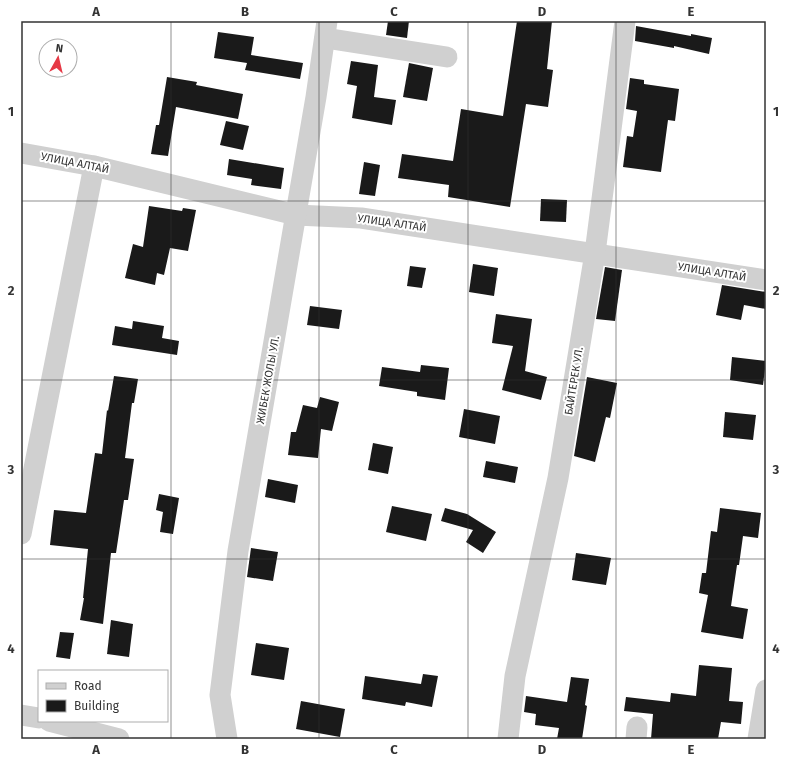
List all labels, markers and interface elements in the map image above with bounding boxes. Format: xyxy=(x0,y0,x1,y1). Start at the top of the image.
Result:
text: A xyxy=(91,4,100,19)
text: B xyxy=(241,4,249,19)
text: C xyxy=(390,4,398,19)
text: D xyxy=(538,4,547,19)
text: E xyxy=(688,4,695,19)
north arrow xyxy=(38,38,78,78)
text: N xyxy=(55,42,64,56)
text: 1 xyxy=(8,104,14,119)
text: 1 xyxy=(773,104,779,119)
street label: УЛИЦА АЛТАЙ xyxy=(40,150,110,176)
street label: УЛИЦА АЛТАЙ xyxy=(357,212,427,234)
street label: УЛИЦА АЛТАЙ xyxy=(677,260,747,284)
text: 2 xyxy=(8,283,15,298)
text: 2 xyxy=(773,283,780,298)
street label: ЖИБЕК ЖОЛЫ УЛ. xyxy=(254,335,282,425)
street label: БАЙТЕРЕК УЛ. xyxy=(562,346,586,416)
text: 3 xyxy=(7,462,15,477)
text: 3 xyxy=(772,462,780,477)
text: 4 xyxy=(7,641,15,656)
text: 4 xyxy=(772,641,780,656)
legend xyxy=(38,670,168,722)
text: Road xyxy=(74,679,102,693)
text: Building xyxy=(74,699,120,713)
text: A xyxy=(91,742,100,757)
text: B xyxy=(241,742,249,757)
text: C xyxy=(390,742,398,757)
text: D xyxy=(538,742,547,757)
text: E xyxy=(688,742,695,757)

